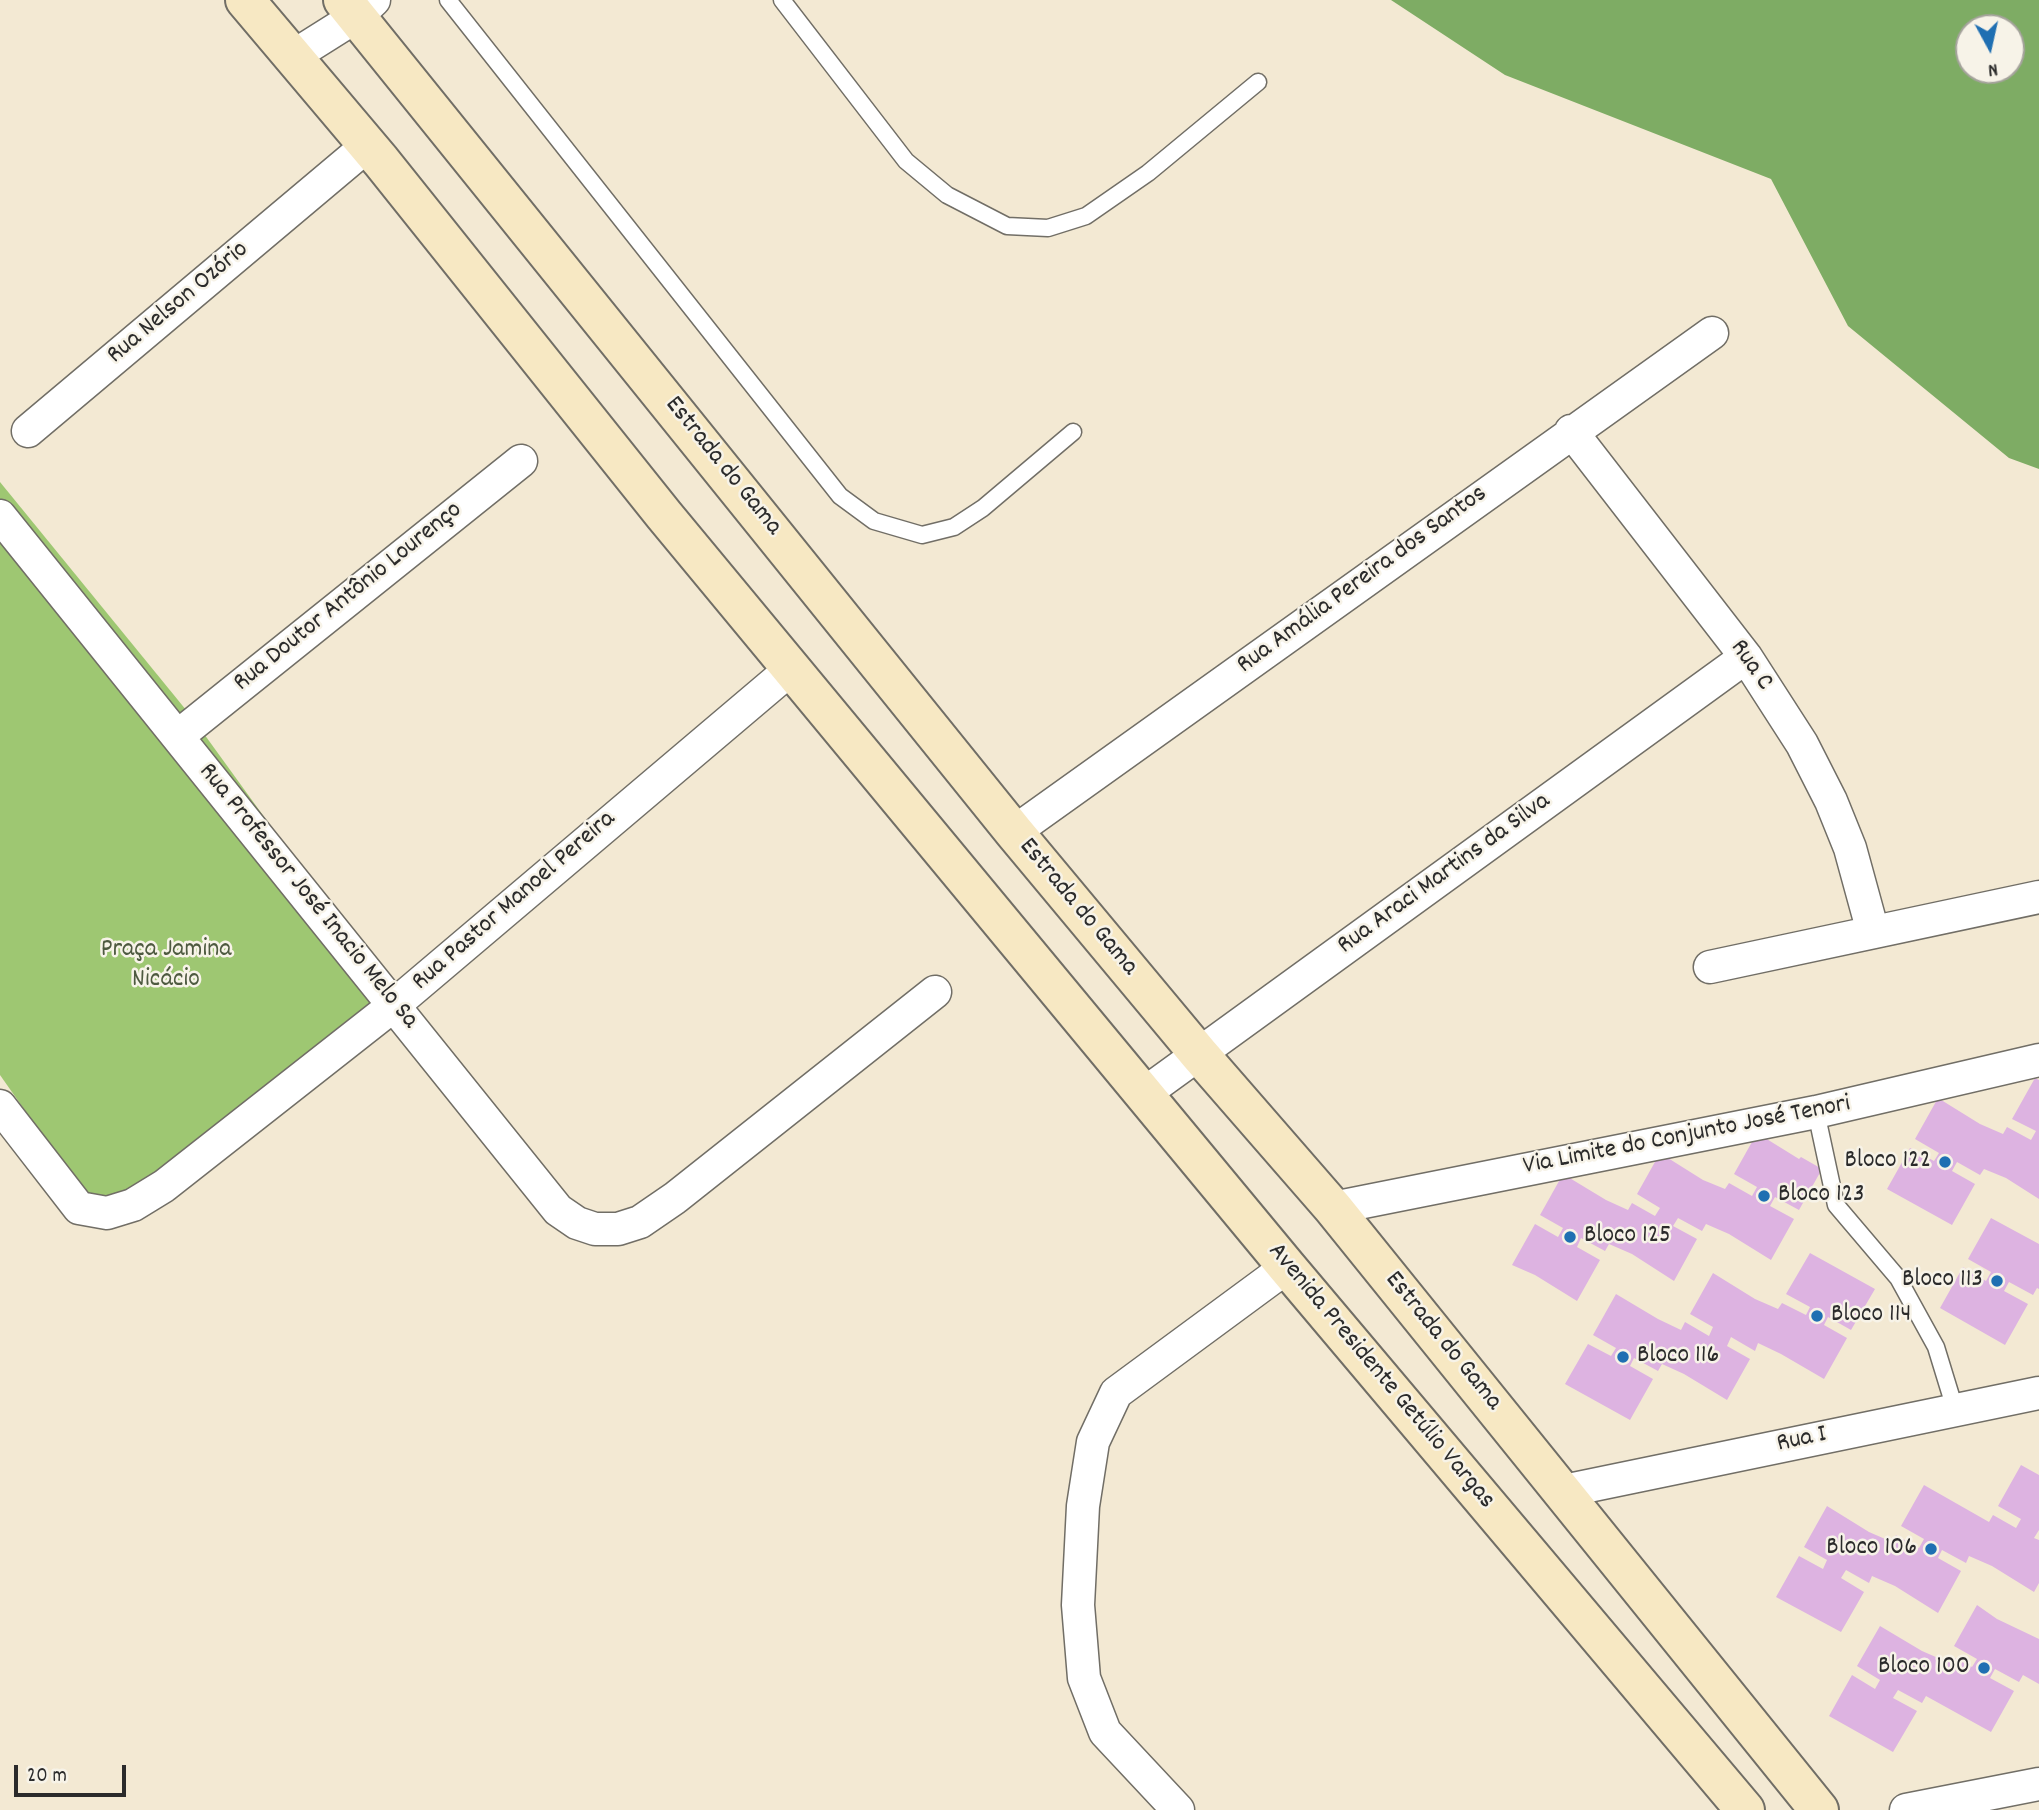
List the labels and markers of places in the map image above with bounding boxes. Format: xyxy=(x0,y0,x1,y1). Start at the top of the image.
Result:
place label: Bloco 122 xyxy=(1845,1146,1931,1178)
marker: Bloco 122 xyxy=(1937,1154,1953,1170)
place label: Bloco 123 xyxy=(1778,1180,1865,1212)
marker: Bloco 123 xyxy=(1756,1188,1772,1204)
place label: Bloco 125 xyxy=(1584,1221,1671,1253)
marker: Bloco 125 xyxy=(1562,1229,1578,1245)
place label: Bloco 113 xyxy=(1902,1265,1983,1297)
marker: Bloco 113 xyxy=(1989,1273,2005,1289)
place label: Bloco 114 xyxy=(1831,1300,1911,1332)
marker: Bloco 114 xyxy=(1809,1308,1825,1324)
place label: Bloco 116 xyxy=(1637,1341,1719,1373)
marker: Bloco 116 xyxy=(1615,1349,1631,1365)
place label: Bloco 106 xyxy=(1826,1533,1917,1565)
marker: Bloco 106 xyxy=(1923,1541,1939,1557)
place label: Bloco 100 xyxy=(1878,1652,1970,1684)
marker: Bloco 100 xyxy=(1976,1660,1992,1676)

